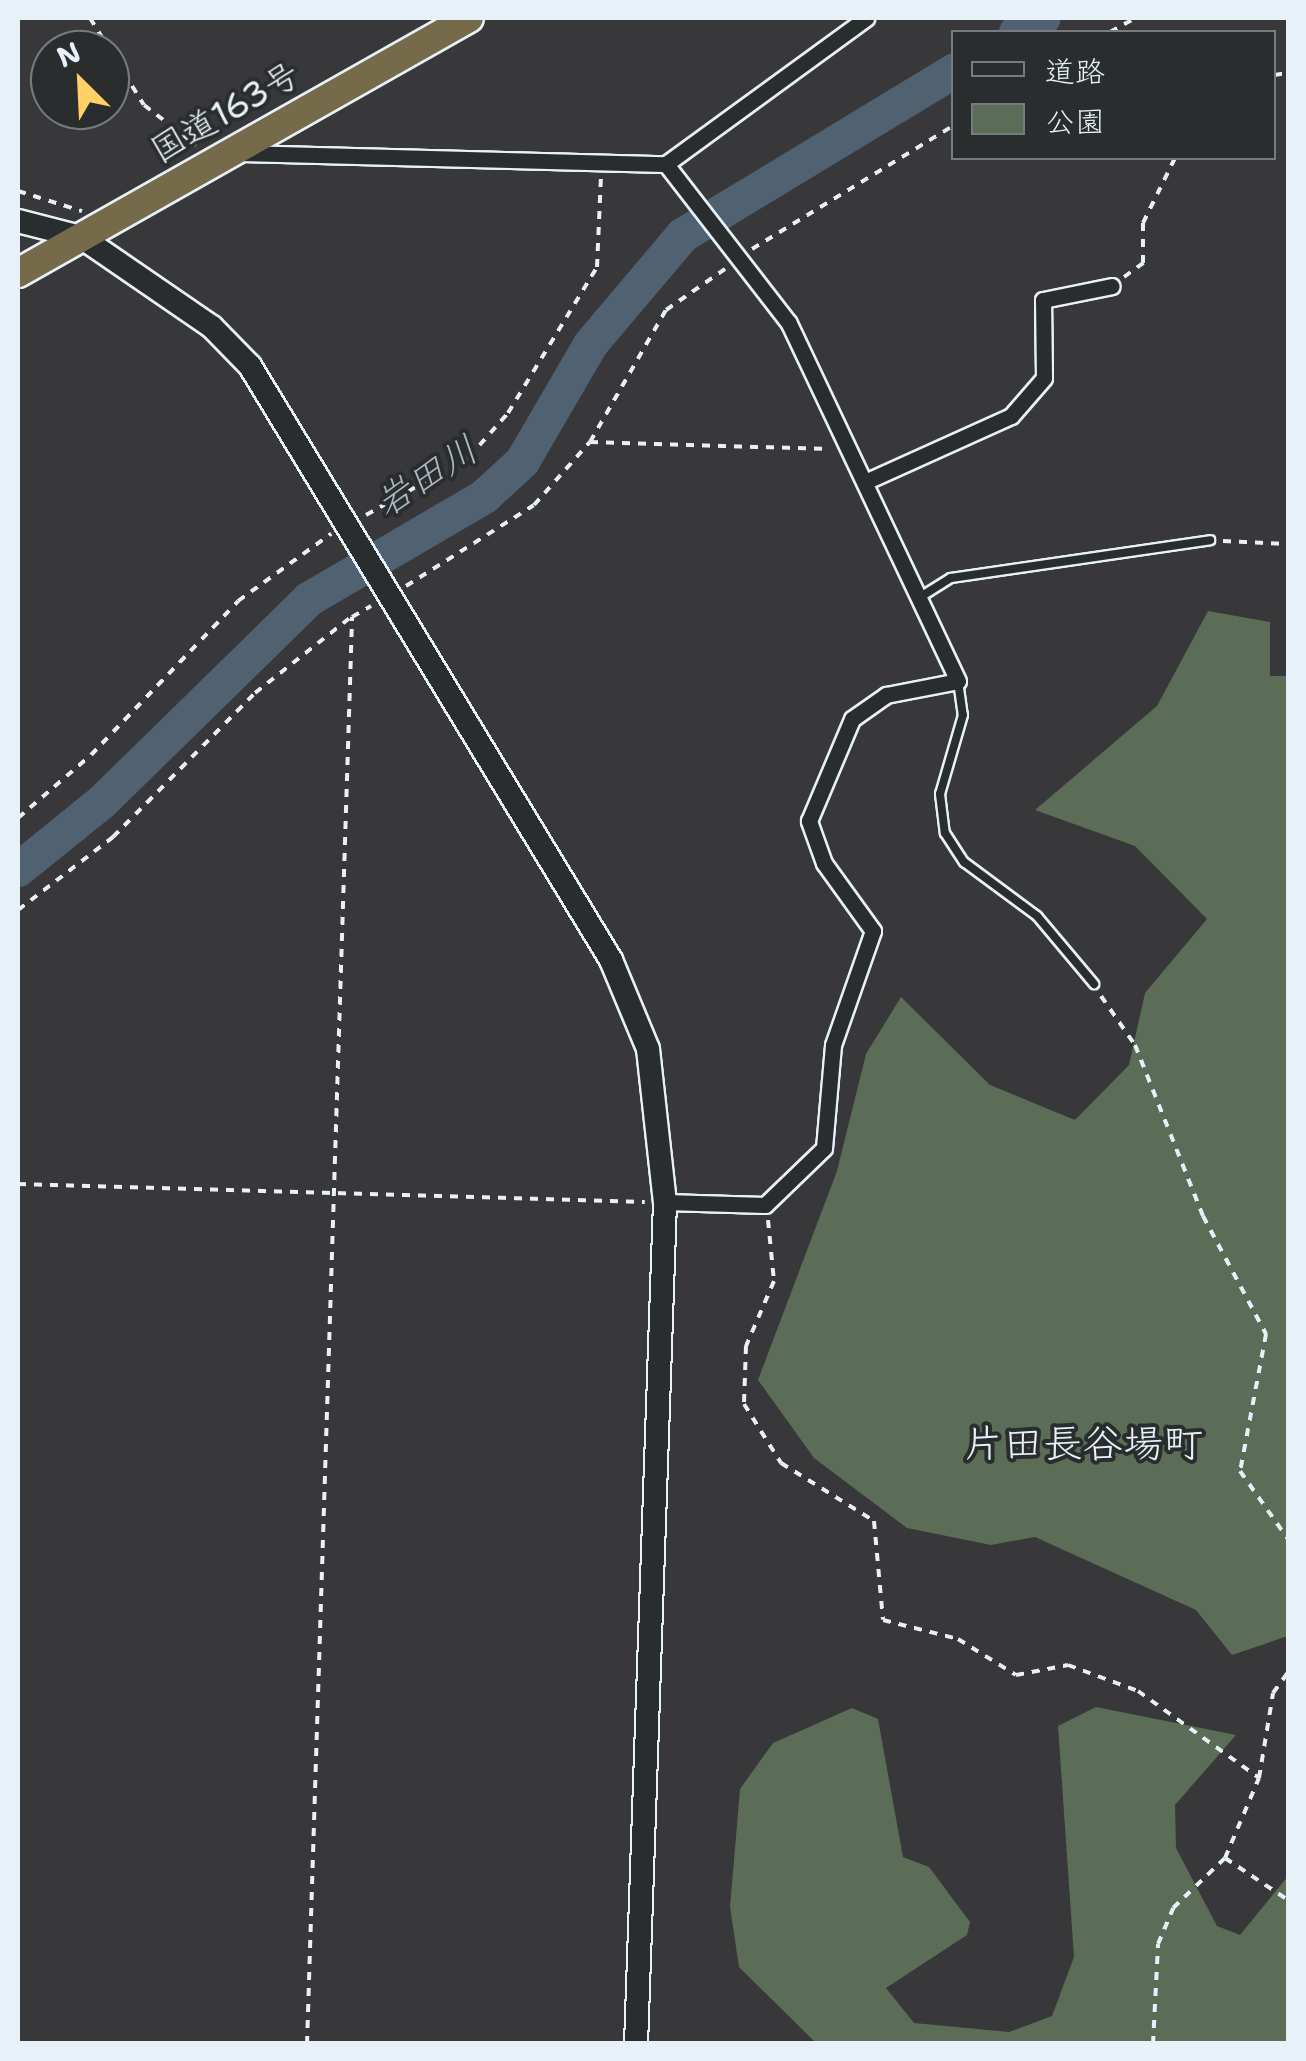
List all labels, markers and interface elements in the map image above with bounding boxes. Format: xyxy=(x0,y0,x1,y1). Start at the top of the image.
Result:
north arrow xyxy=(30,30,130,130)
legend xyxy=(951,30,1276,160)
text: N xyxy=(51,33,86,76)
text: 道路 xyxy=(1045,51,1105,92)
street label: 国道163号 xyxy=(143,53,307,171)
text: 公園 xyxy=(1045,101,1105,142)
water label: 岩田川 xyxy=(366,426,486,526)
district label: 片田長谷場町 xyxy=(963,1419,1203,1467)

